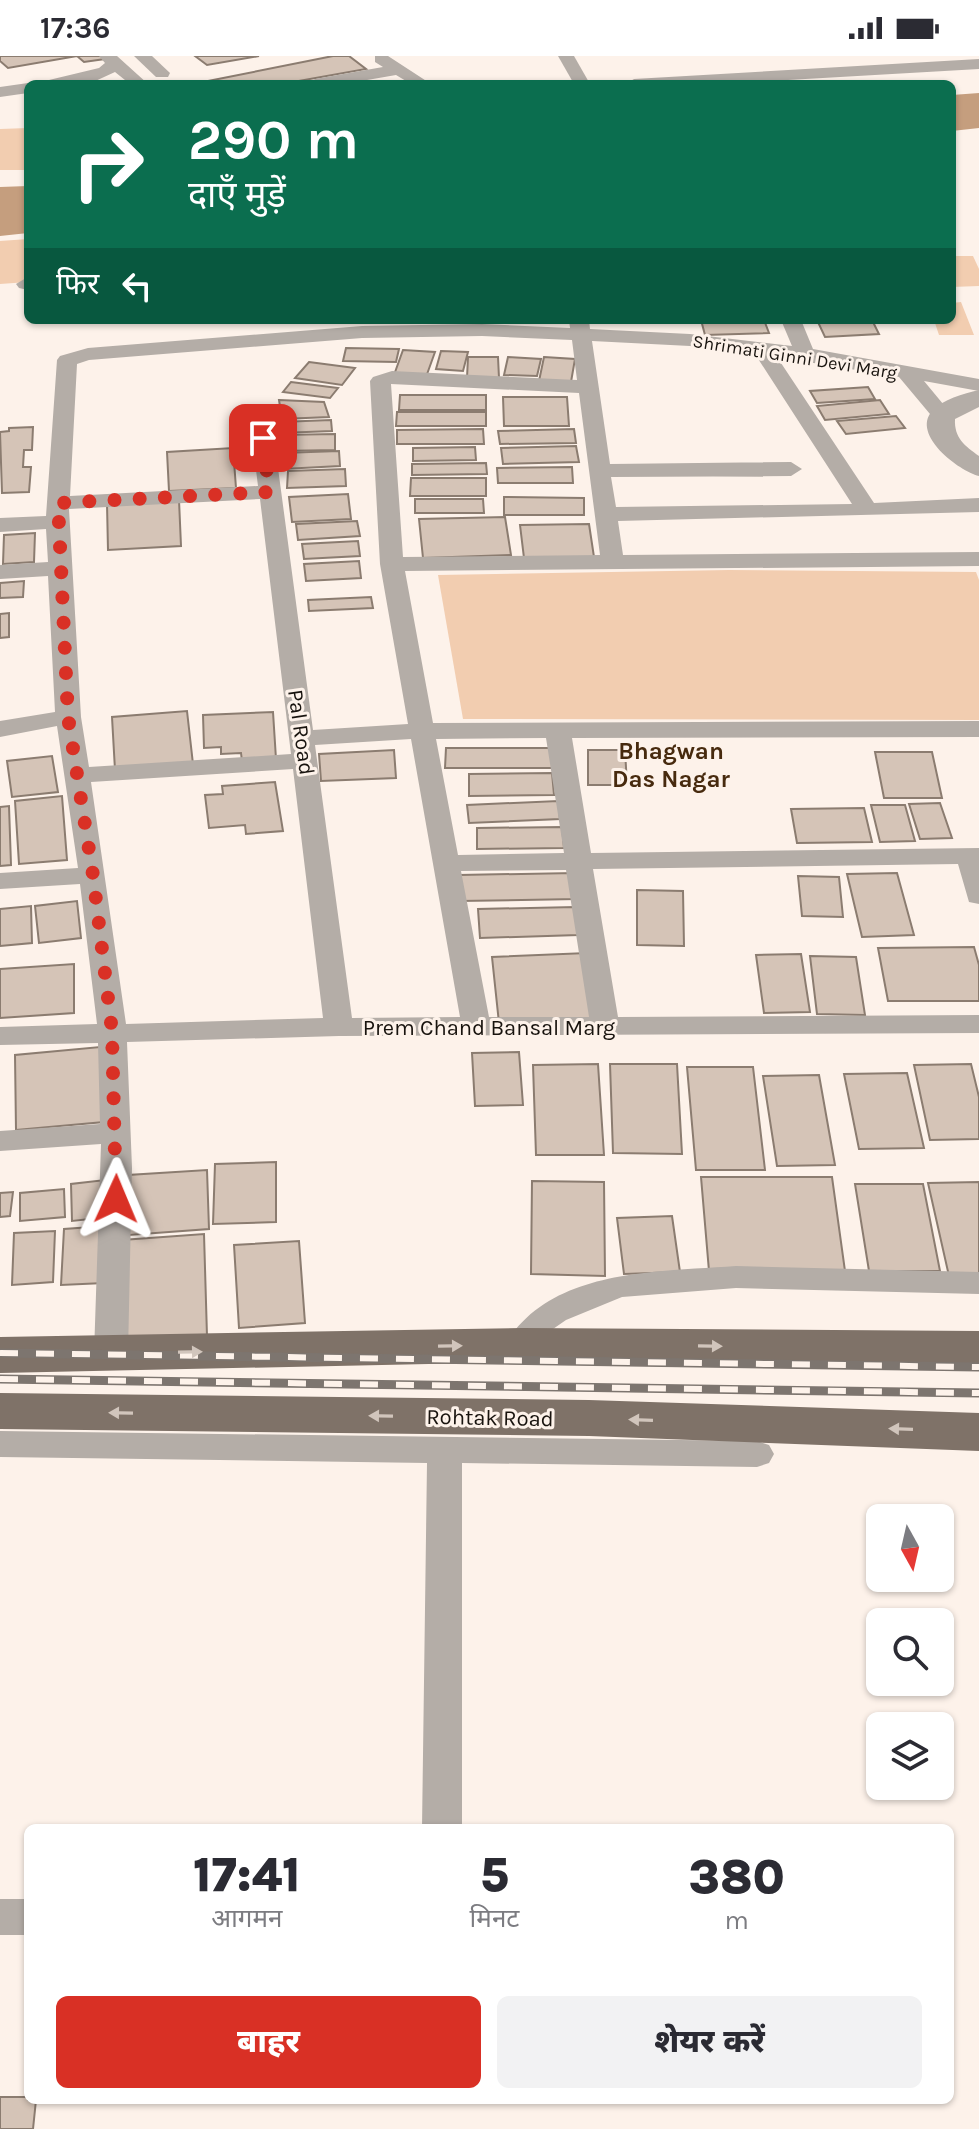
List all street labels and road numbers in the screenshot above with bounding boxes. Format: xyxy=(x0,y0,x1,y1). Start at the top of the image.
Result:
street label: Shrimati Ginni Devi Marg xyxy=(691,330,899,384)
street label: Pal Road xyxy=(282,688,320,777)
street label: Prem Chand Bansal Marg xyxy=(363,1015,616,1041)
street label: Rohtak Road xyxy=(426,1404,554,1432)

